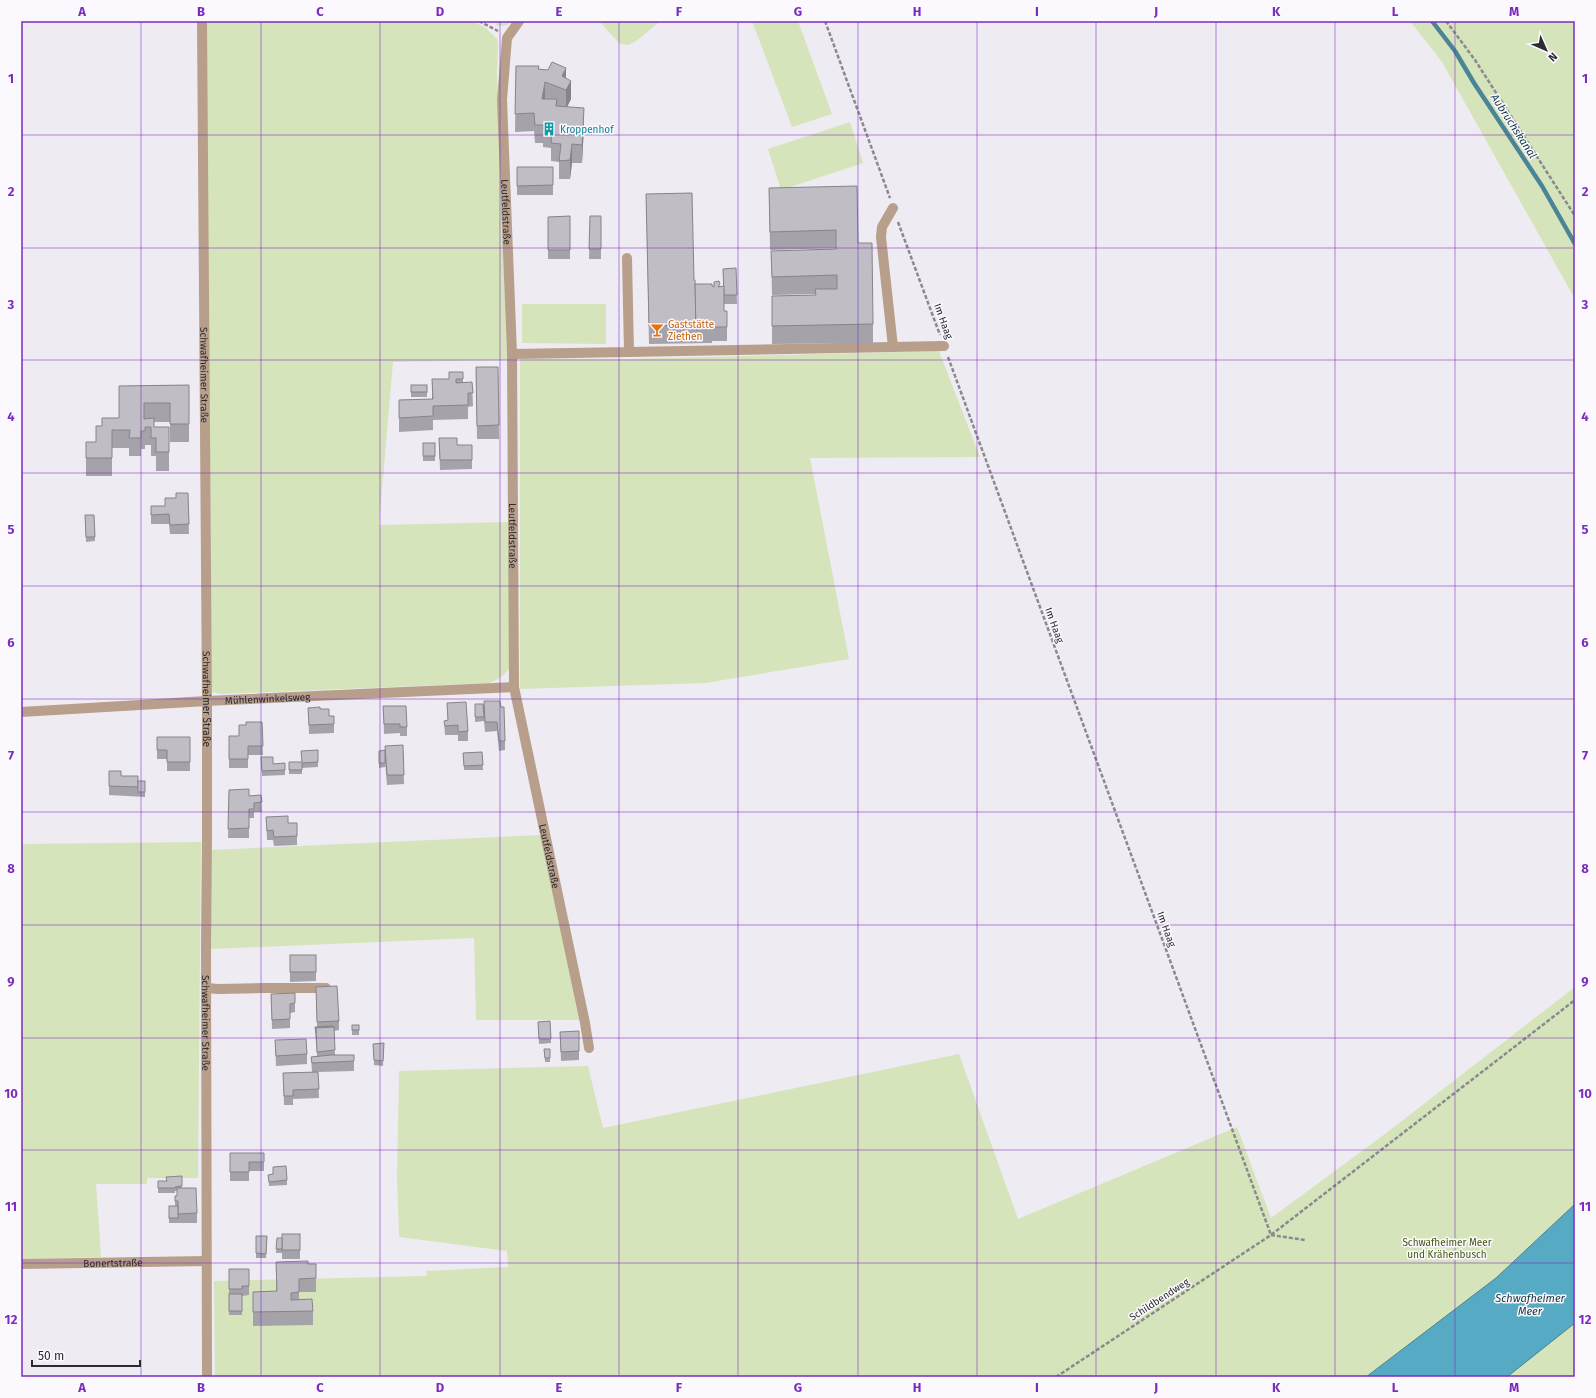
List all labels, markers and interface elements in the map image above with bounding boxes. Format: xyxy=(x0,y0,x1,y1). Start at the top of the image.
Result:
text: A xyxy=(77,4,86,19)
text: B xyxy=(197,4,205,19)
text: C xyxy=(316,4,324,19)
text: D xyxy=(436,4,445,19)
text: E xyxy=(556,4,563,19)
text: F xyxy=(676,4,683,19)
text: G xyxy=(794,4,802,19)
text: H xyxy=(913,4,921,19)
text: I xyxy=(1035,4,1039,19)
text: J xyxy=(1153,4,1158,19)
text: K xyxy=(1272,4,1281,19)
text: L xyxy=(1392,4,1399,19)
text: M xyxy=(1509,4,1519,19)
north arrow xyxy=(1526,30,1566,70)
text: N xyxy=(1546,50,1560,64)
text: 1 xyxy=(8,71,14,86)
text: 1 xyxy=(1582,71,1588,86)
water label: Aubruchskanal xyxy=(1487,91,1539,161)
building icon: Kroppenhof xyxy=(541,121,557,137)
place label: Kroppenhof xyxy=(560,124,614,136)
street label: Leutfeldstraße xyxy=(498,179,513,245)
text: 2 xyxy=(8,184,15,199)
text: 2 xyxy=(1582,184,1589,199)
text: 3 xyxy=(7,297,15,312)
text: 3 xyxy=(1581,297,1589,312)
street label: Im Haag xyxy=(931,302,955,341)
place label: Gaststätte Ziethen xyxy=(668,319,714,343)
bar icon: Gaststätte Ziethen xyxy=(649,322,665,338)
street label: Schwafheimer Straße xyxy=(197,327,210,423)
text: 4 xyxy=(7,409,15,424)
text: 4 xyxy=(1581,409,1589,424)
street label: Leutfeldstraße xyxy=(506,503,518,569)
text: 5 xyxy=(8,522,15,537)
text: 5 xyxy=(1582,522,1589,537)
street label: Im Haag xyxy=(1042,606,1066,645)
text: 6 xyxy=(7,635,15,650)
text: 6 xyxy=(1581,635,1589,650)
street label: Schwafheimer Straße xyxy=(200,651,212,747)
street label: Mühlenwinkelsweg xyxy=(225,691,311,707)
text: 7 xyxy=(8,748,14,763)
text: 7 xyxy=(1582,748,1588,763)
street label: Leutfeldstraße xyxy=(536,823,561,890)
text: 8 xyxy=(7,861,15,876)
text: 8 xyxy=(1581,861,1589,876)
street label: Im Haag xyxy=(1154,910,1178,949)
text: 9 xyxy=(7,974,15,989)
text: 9 xyxy=(1581,974,1589,989)
street label: Schwafheimer Straße xyxy=(199,975,211,1071)
text: 10 xyxy=(4,1086,18,1101)
text: 10 xyxy=(1578,1086,1592,1101)
text: 11 xyxy=(5,1199,17,1214)
text: 11 xyxy=(1579,1199,1591,1214)
park label: Schwafheimer Meer und Krähenbusch xyxy=(1402,1237,1492,1261)
street label: Bonertstraße xyxy=(83,1257,143,1270)
street label: Schildbendweg xyxy=(1127,1276,1192,1324)
water label: Schwafheimer Meer xyxy=(1494,1292,1566,1318)
text: 12 xyxy=(5,1312,18,1327)
text: 12 xyxy=(1579,1312,1592,1327)
scale bar xyxy=(32,1342,140,1368)
text: 50 m xyxy=(38,1349,64,1363)
text: A xyxy=(77,1380,86,1395)
text: B xyxy=(197,1380,205,1395)
text: C xyxy=(316,1380,324,1395)
text: D xyxy=(436,1380,445,1395)
text: E xyxy=(556,1380,563,1395)
text: F xyxy=(676,1380,683,1395)
text: G xyxy=(794,1380,802,1395)
text: H xyxy=(913,1380,921,1395)
text: I xyxy=(1035,1380,1039,1395)
text: J xyxy=(1153,1380,1158,1395)
text: K xyxy=(1272,1380,1281,1395)
text: L xyxy=(1392,1380,1399,1395)
text: M xyxy=(1509,1380,1519,1395)

